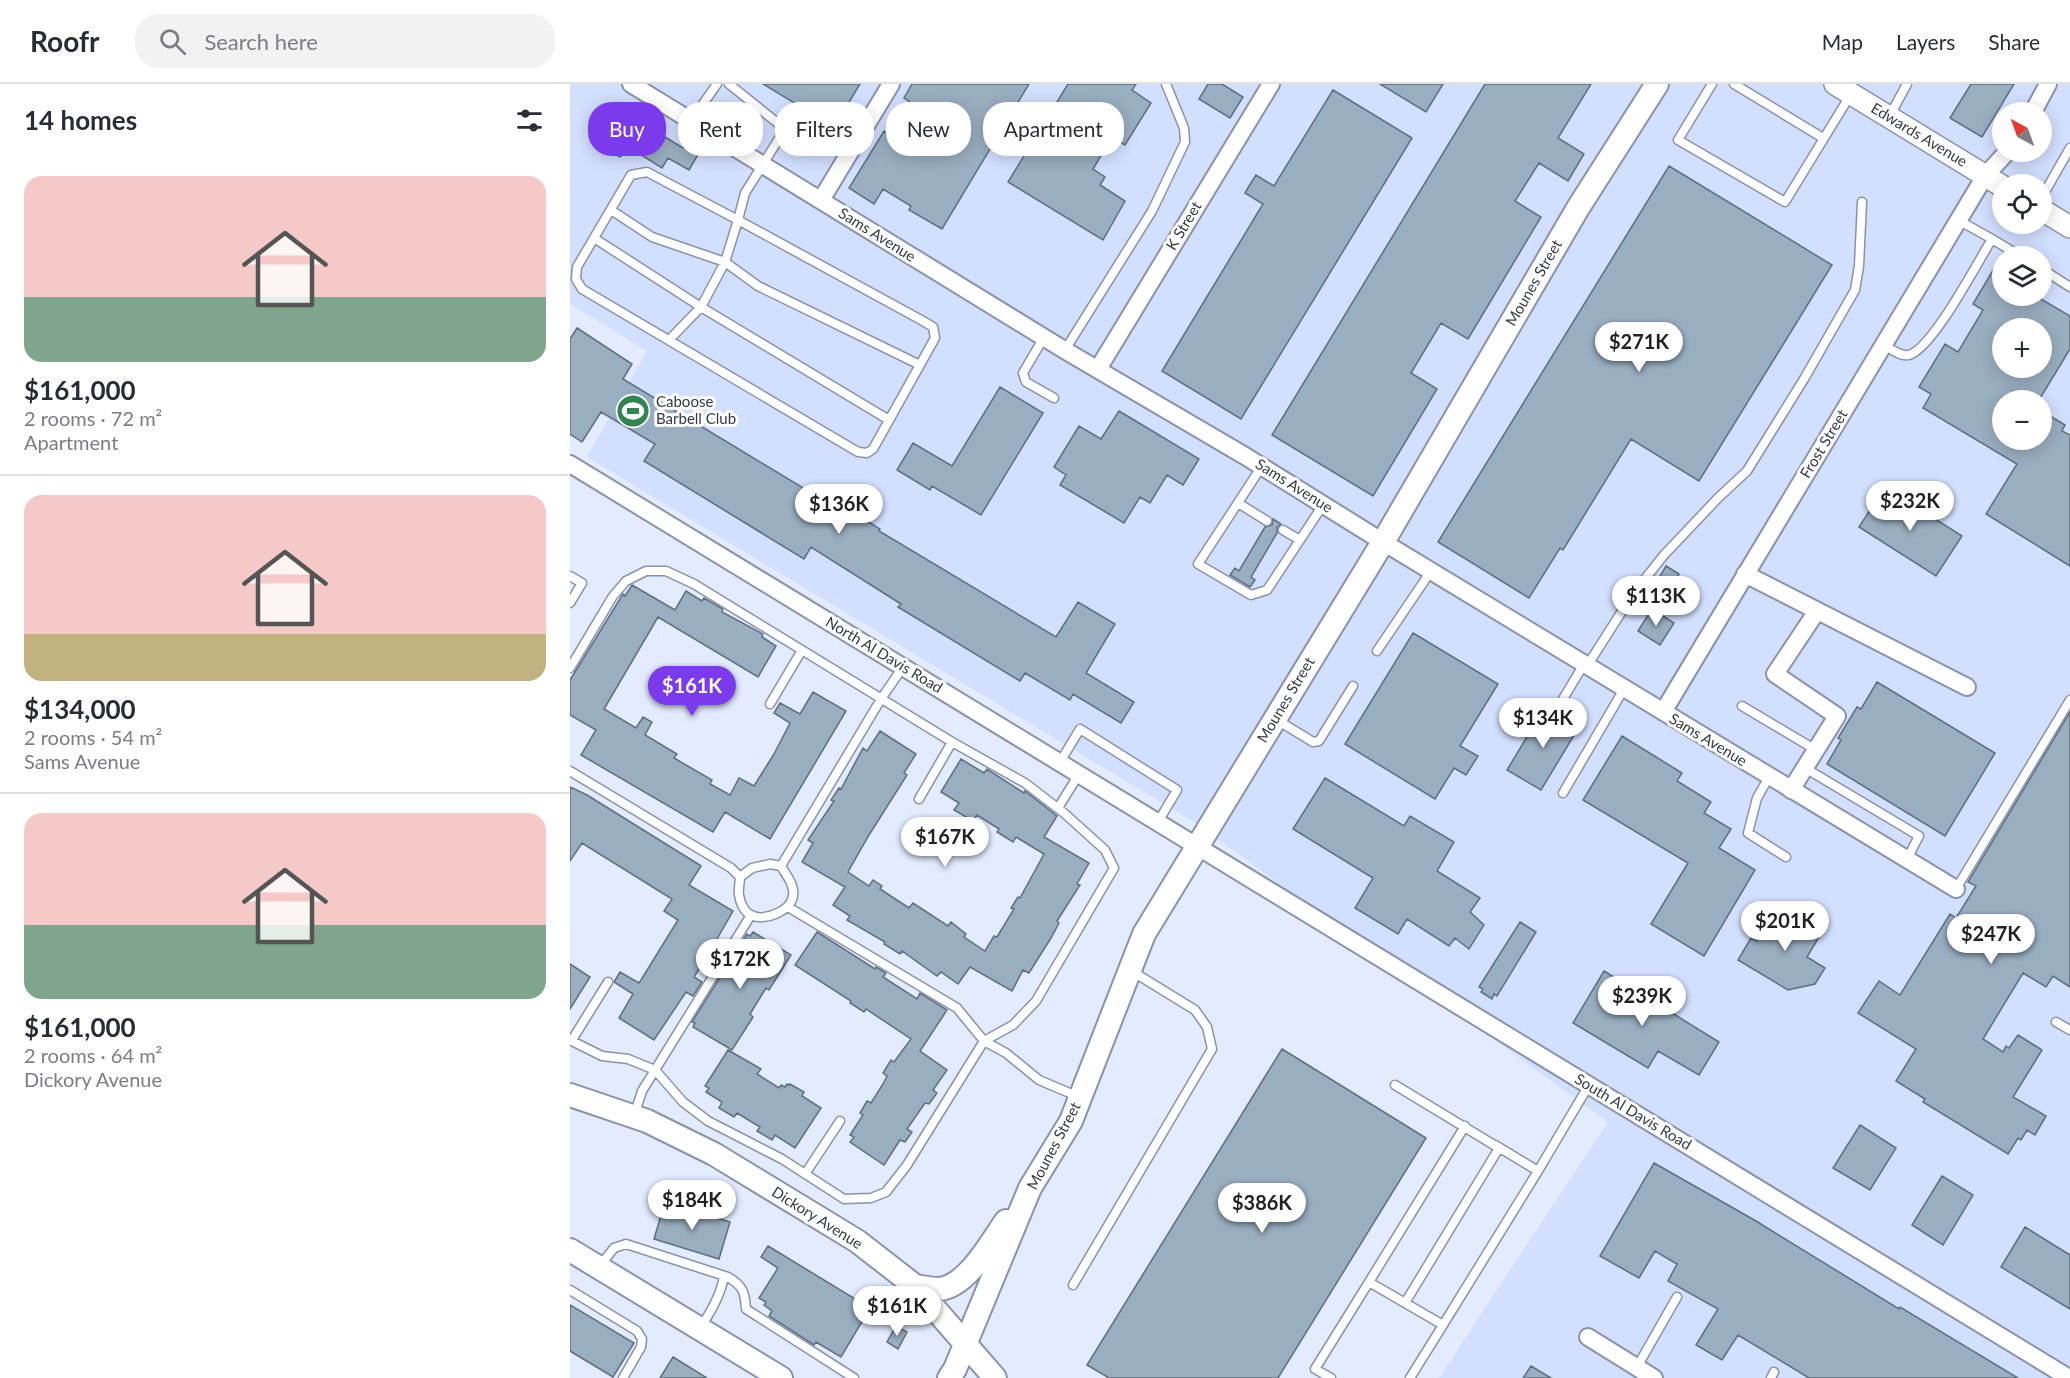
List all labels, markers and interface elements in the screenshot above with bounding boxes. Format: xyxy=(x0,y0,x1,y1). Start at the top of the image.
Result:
search box xyxy=(135,14,555,68)
text: Roofr xyxy=(30,24,99,58)
icon: search xyxy=(156,25,189,58)
text: Search here xyxy=(204,28,318,55)
text: Map xyxy=(1822,29,1863,54)
text: Layers xyxy=(1896,29,1955,54)
text: Share xyxy=(1988,29,2040,54)
street label: Edwards Avenue xyxy=(1868,98,1971,170)
chip: Buy xyxy=(588,102,666,156)
chip: Rent xyxy=(678,102,763,156)
chip: Filters xyxy=(775,102,874,156)
chip: New xyxy=(886,102,971,156)
chip: Apartment xyxy=(983,102,1124,156)
north arrow xyxy=(1992,102,2052,162)
map controls xyxy=(1992,102,2052,450)
text: 14 homes xyxy=(24,104,137,136)
icon: filters xyxy=(513,104,546,137)
button: locate xyxy=(1992,174,2052,234)
street label: K Street xyxy=(1162,197,1205,253)
street label: Sams Avenue xyxy=(836,203,919,265)
icon: home xyxy=(231,215,339,323)
street label: Mounes Street xyxy=(1501,236,1565,329)
button: layers xyxy=(1992,246,2052,306)
button: + xyxy=(1992,318,2052,378)
pin: $271K xyxy=(1597,322,1681,373)
text: $271K xyxy=(1609,329,1669,353)
text: $161,000 xyxy=(24,374,136,406)
button: − xyxy=(1992,390,2052,450)
place label: Caboose Barbell Club xyxy=(656,392,736,427)
sports icon: Caboose Barbell Club xyxy=(615,393,651,429)
street label: Frost Street xyxy=(1796,405,1851,481)
text: 2 rooms · 72 m² xyxy=(24,406,162,430)
text: Apartment xyxy=(24,430,118,454)
street label: Sams Avenue xyxy=(1253,454,1336,516)
pin: $232K xyxy=(1868,481,1952,532)
pin: $136K xyxy=(797,484,881,535)
text: $232K xyxy=(1880,488,1940,512)
text: $136K xyxy=(809,491,869,515)
icon: home xyxy=(231,534,339,642)
pin: $113K xyxy=(1614,576,1698,627)
text: $113K xyxy=(1626,583,1686,607)
street label: North Al Davis Road xyxy=(823,612,946,696)
street label: Mounes Street xyxy=(1253,653,1318,746)
pin: $161K xyxy=(650,666,734,717)
text: $161K xyxy=(662,673,722,697)
text: $134,000 xyxy=(24,693,136,725)
pin: $134K xyxy=(1501,698,1585,749)
text: $134K xyxy=(1513,705,1573,729)
street label: Sams Avenue xyxy=(1666,709,1751,769)
text: 2 rooms · 54 m² xyxy=(24,725,162,749)
text: Sams Avenue xyxy=(24,749,140,773)
pin: $167K xyxy=(903,817,987,868)
text: $167K xyxy=(915,824,975,848)
icon: home xyxy=(231,852,339,960)
pin: $201K xyxy=(1743,901,1827,952)
text: $201K xyxy=(1755,908,1815,932)
pin: $247K xyxy=(1949,914,2033,965)
text: $247K xyxy=(1961,921,2021,945)
pin: $172K xyxy=(698,939,782,990)
text: $172K xyxy=(710,946,770,970)
pin: $239K xyxy=(1600,976,1684,1027)
text: $239K xyxy=(1612,983,1672,1007)
text: $161,000 xyxy=(24,1011,136,1043)
text: 2 rooms · 64 m² xyxy=(24,1043,162,1067)
text: Dickory Avenue xyxy=(24,1067,162,1091)
street label: South Al Davis Road xyxy=(1572,1069,1695,1153)
street label: Mounes Street xyxy=(1022,1098,1084,1192)
pin: $184K xyxy=(650,1180,734,1231)
street label: Dickory Avenue xyxy=(769,1182,866,1252)
pin: $386K xyxy=(1220,1183,1304,1234)
text: $184K xyxy=(662,1187,722,1211)
text: $386K xyxy=(1232,1190,1292,1214)
pin: $161K xyxy=(855,1286,939,1337)
text: $161K xyxy=(867,1293,927,1317)

